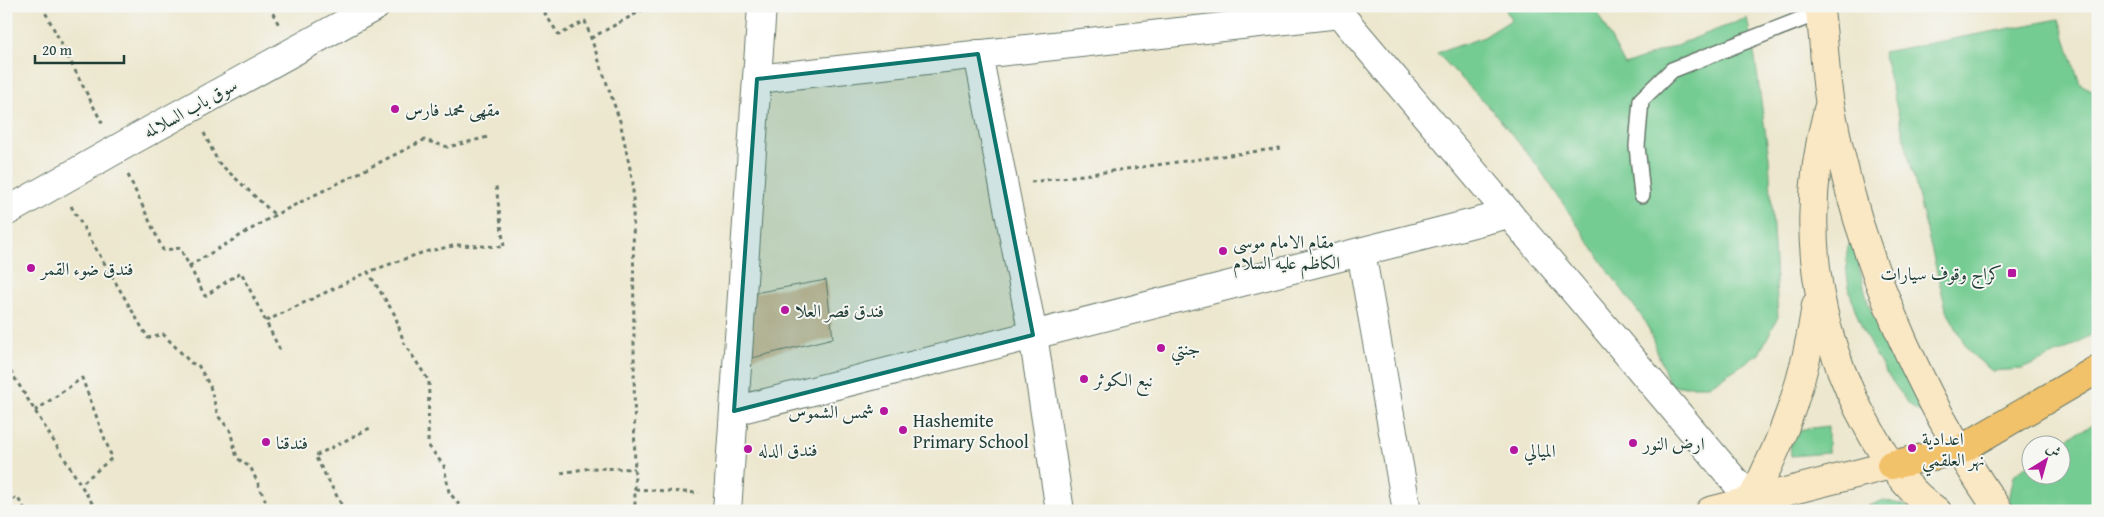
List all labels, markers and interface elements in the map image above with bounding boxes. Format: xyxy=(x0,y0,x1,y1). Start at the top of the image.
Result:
scale bar xyxy=(35,32,124,64)
text: 20 m xyxy=(42,39,73,60)
street label: سوق باب السلالمه xyxy=(138,71,242,145)
place label: مقهى محمد فارس xyxy=(405,96,500,123)
marker: مقهى محمد فارس xyxy=(389,103,401,115)
place label: مقام الامام موسى الكاظم عليه السلام xyxy=(1233,228,1340,280)
marker: مقام الامام موسى الكاظم عليه السلام xyxy=(1217,245,1229,257)
place label: فندق ضوء القمر xyxy=(39,255,133,282)
place label: كراج وقوف سيارات xyxy=(1880,260,2002,290)
marker: فندق ضوء القمر xyxy=(25,262,37,274)
marker: كراج وقوف سيارات xyxy=(2006,267,2018,279)
place label: فندق قصر العلا xyxy=(795,297,884,324)
marker: فندق قصر العلا xyxy=(779,304,791,316)
place label: جنتي xyxy=(1171,335,1200,366)
marker: جنتي xyxy=(1155,342,1167,354)
place label: نبع الكوثر xyxy=(1092,366,1153,396)
marker: نبع الكوثر xyxy=(1078,373,1090,385)
place label: شمس الشموس xyxy=(788,398,874,425)
marker: شمس الشموس xyxy=(878,405,890,417)
place label: Hashemite Primary School xyxy=(913,407,1029,455)
marker: Hashemite Primary School xyxy=(897,424,909,436)
place label: اعدادية نهر العلقمي xyxy=(1922,425,1985,477)
place label: فندقنا xyxy=(276,429,308,456)
place label: ارض النور xyxy=(1641,430,1705,457)
north arrow xyxy=(2022,434,2072,484)
marker: فندقنا xyxy=(260,436,272,448)
place label: فندق الدله xyxy=(758,436,818,463)
place label: الميالي xyxy=(1524,437,1556,466)
marker: ارض النور xyxy=(1627,437,1639,449)
text: ش xyxy=(2042,437,2065,462)
marker: اعدادية نهر العلقمي xyxy=(1906,442,1918,454)
marker: فندق الدله xyxy=(742,443,754,455)
marker: الميالي xyxy=(1508,444,1520,456)

